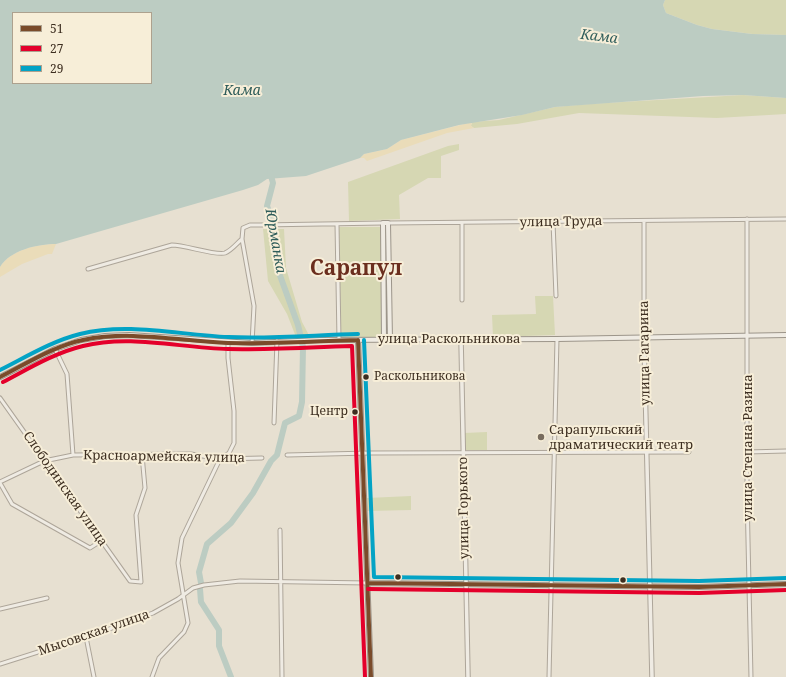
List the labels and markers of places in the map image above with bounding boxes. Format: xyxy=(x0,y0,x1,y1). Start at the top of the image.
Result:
place label: Раскольникова xyxy=(374,370,466,384)
marker: Раскольникова xyxy=(361,372,371,382)
place label: Центр xyxy=(310,405,348,419)
marker: Центр xyxy=(350,407,360,417)
place label: Сарапульский драматический театр xyxy=(549,422,693,453)
marker: Сарапульский драматический театр xyxy=(536,432,546,442)
unlabelled marker xyxy=(393,572,403,582)
unlabelled marker xyxy=(618,575,628,585)

